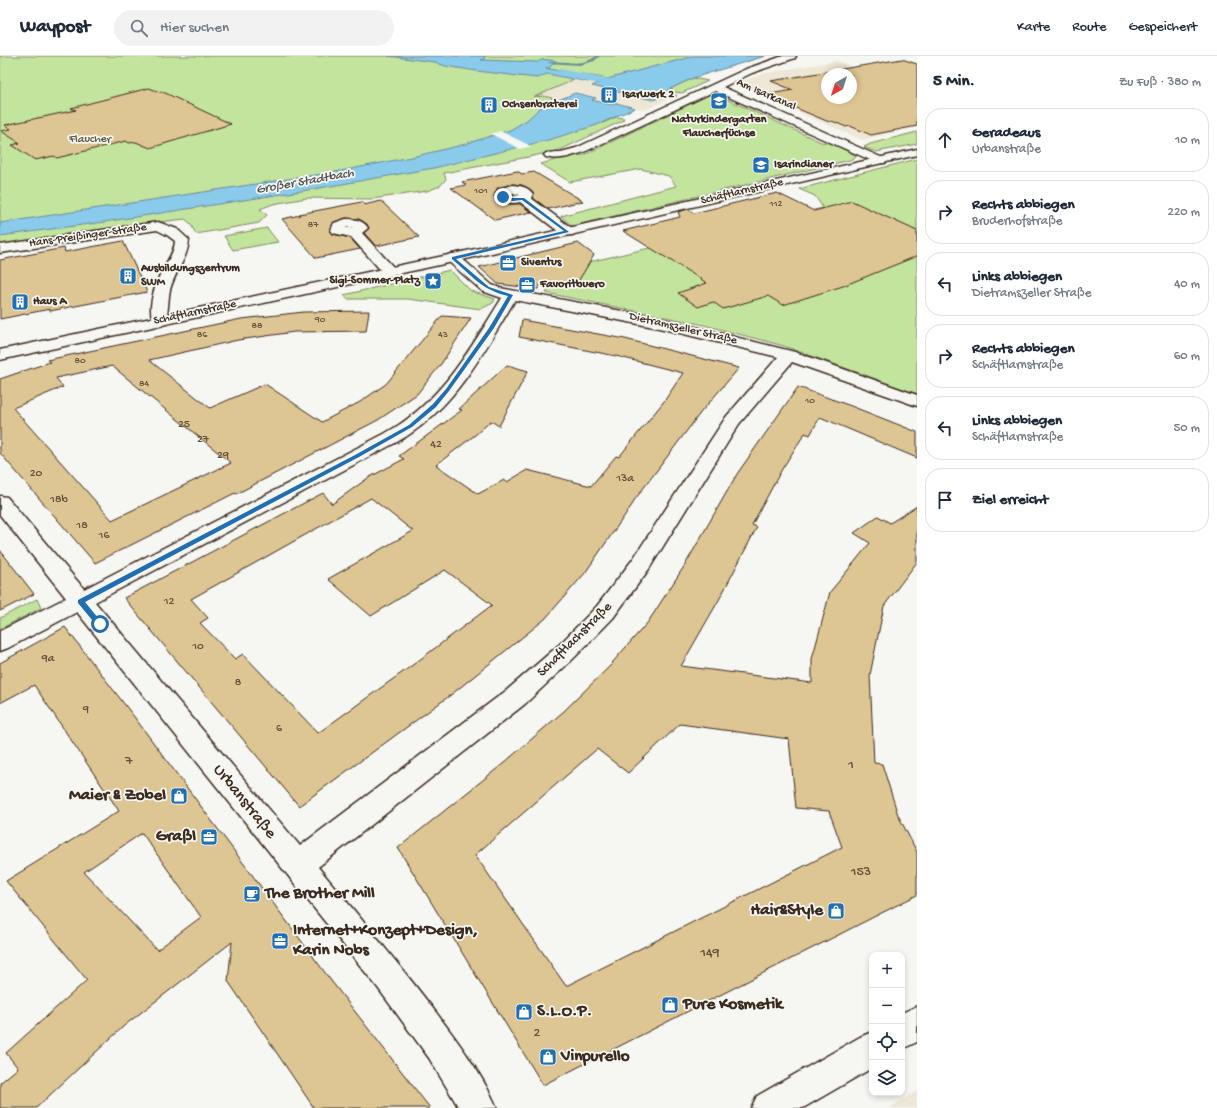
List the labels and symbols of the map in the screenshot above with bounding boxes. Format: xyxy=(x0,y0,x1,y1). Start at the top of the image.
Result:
north arrow xyxy=(821,68,857,104)
street label: Am Isarkanal xyxy=(734,76,798,114)
building icon: Isarwerk 2 xyxy=(599,85,619,105)
place label: Isarwerk 2 xyxy=(622,88,674,102)
school or university icon: Naturkindergarten Flaucherfüchse xyxy=(709,91,729,111)
building icon: Ochsenbraterei xyxy=(479,95,499,115)
place label: Ochsenbraterei xyxy=(502,98,578,112)
place label: Naturkindergarten Flaucherfüchse xyxy=(672,113,767,141)
park label: Flaucher xyxy=(68,133,113,147)
school or university icon: Isarindianer xyxy=(751,155,771,175)
place label: Isarindianer xyxy=(774,158,835,172)
water label: Großer Stadtbach xyxy=(255,166,356,198)
street label: Schäftlarnstraße xyxy=(699,176,785,208)
house number: 101 xyxy=(473,185,488,197)
route end xyxy=(494,188,512,206)
house number: 112 xyxy=(769,198,783,210)
house number: 87 xyxy=(308,219,319,231)
street label: Hans-Preißinger-Straße xyxy=(28,221,148,251)
office icon: Siventus xyxy=(498,253,518,273)
place label: Siventus xyxy=(521,256,562,270)
place label: Ausbildungszentrum SWM xyxy=(140,262,240,290)
building icon: Ausbildungszentrum SWM xyxy=(118,266,138,286)
place icon: Sigi-Sommer-Platz xyxy=(423,271,443,291)
place label: Sigi-Sommer-Platz xyxy=(329,274,421,288)
office icon: Favoritbuero xyxy=(517,275,537,295)
place label: Favoritbuero xyxy=(539,278,605,292)
building icon: Haus A xyxy=(10,292,30,312)
place label: Haus A xyxy=(33,295,67,309)
street label: Schäftlarnstraße xyxy=(152,297,238,329)
street label: Dietramszeller Straße xyxy=(627,310,739,348)
house number: 90 xyxy=(314,314,326,326)
house number: 88 xyxy=(252,320,263,332)
house number: 86 xyxy=(197,329,208,341)
house number: 43 xyxy=(438,329,448,341)
house number: 80 xyxy=(74,355,86,367)
house number: 84 xyxy=(139,378,149,390)
house number: 10 xyxy=(804,395,815,407)
house number: 25 xyxy=(178,418,190,432)
house number: 27 xyxy=(197,433,210,447)
house number: 42 xyxy=(430,438,442,452)
house number: 29 xyxy=(217,449,229,463)
house number: 20 xyxy=(30,467,43,481)
house number: 13a xyxy=(615,472,634,486)
house number: 18b xyxy=(49,493,69,507)
house number: 18 xyxy=(75,519,88,533)
house number: 16 xyxy=(98,529,110,543)
house number: 12 xyxy=(163,595,174,609)
street label: Schaftlachstraße xyxy=(534,598,617,681)
route start xyxy=(91,615,109,633)
house number: 10 xyxy=(191,640,204,654)
house number: 9a xyxy=(41,652,55,666)
house number: 8 xyxy=(235,676,242,690)
house number: 9 xyxy=(82,703,89,717)
house number: 6 xyxy=(276,722,283,736)
house number: 7 xyxy=(124,753,133,770)
house number: 1 xyxy=(847,757,854,774)
street label: Urbanstraße xyxy=(208,761,280,843)
place label: Maier & Zobel xyxy=(69,786,166,806)
shop icon: Maier & Zobel xyxy=(169,786,189,806)
place label: Graßl xyxy=(156,827,196,847)
office icon: Graßl xyxy=(199,827,219,847)
house number: 153 xyxy=(850,864,871,881)
cafe icon: The Brother Mill xyxy=(242,884,262,904)
place label: The Brother Mill xyxy=(263,884,375,904)
place label: Hair&Style xyxy=(751,901,824,921)
shop icon: Hair&Style xyxy=(826,901,846,921)
place label: Internet+Konzept+Design, Karin Nobs xyxy=(292,921,478,961)
office icon: Internet+Konzept+Design, Karin Nobs xyxy=(270,931,290,951)
house number: 149 xyxy=(699,945,720,962)
shop icon: Pure Kosmetik xyxy=(660,995,680,1015)
place label: Pure Kosmetik xyxy=(682,995,785,1015)
shop icon: S.L.O.P. xyxy=(514,1002,534,1022)
place label: S.L.O.P. xyxy=(537,1002,592,1022)
house number: 2 xyxy=(534,1025,541,1042)
shop icon: Vinpurello xyxy=(538,1047,558,1067)
place label: Vinpurello xyxy=(560,1047,630,1067)

